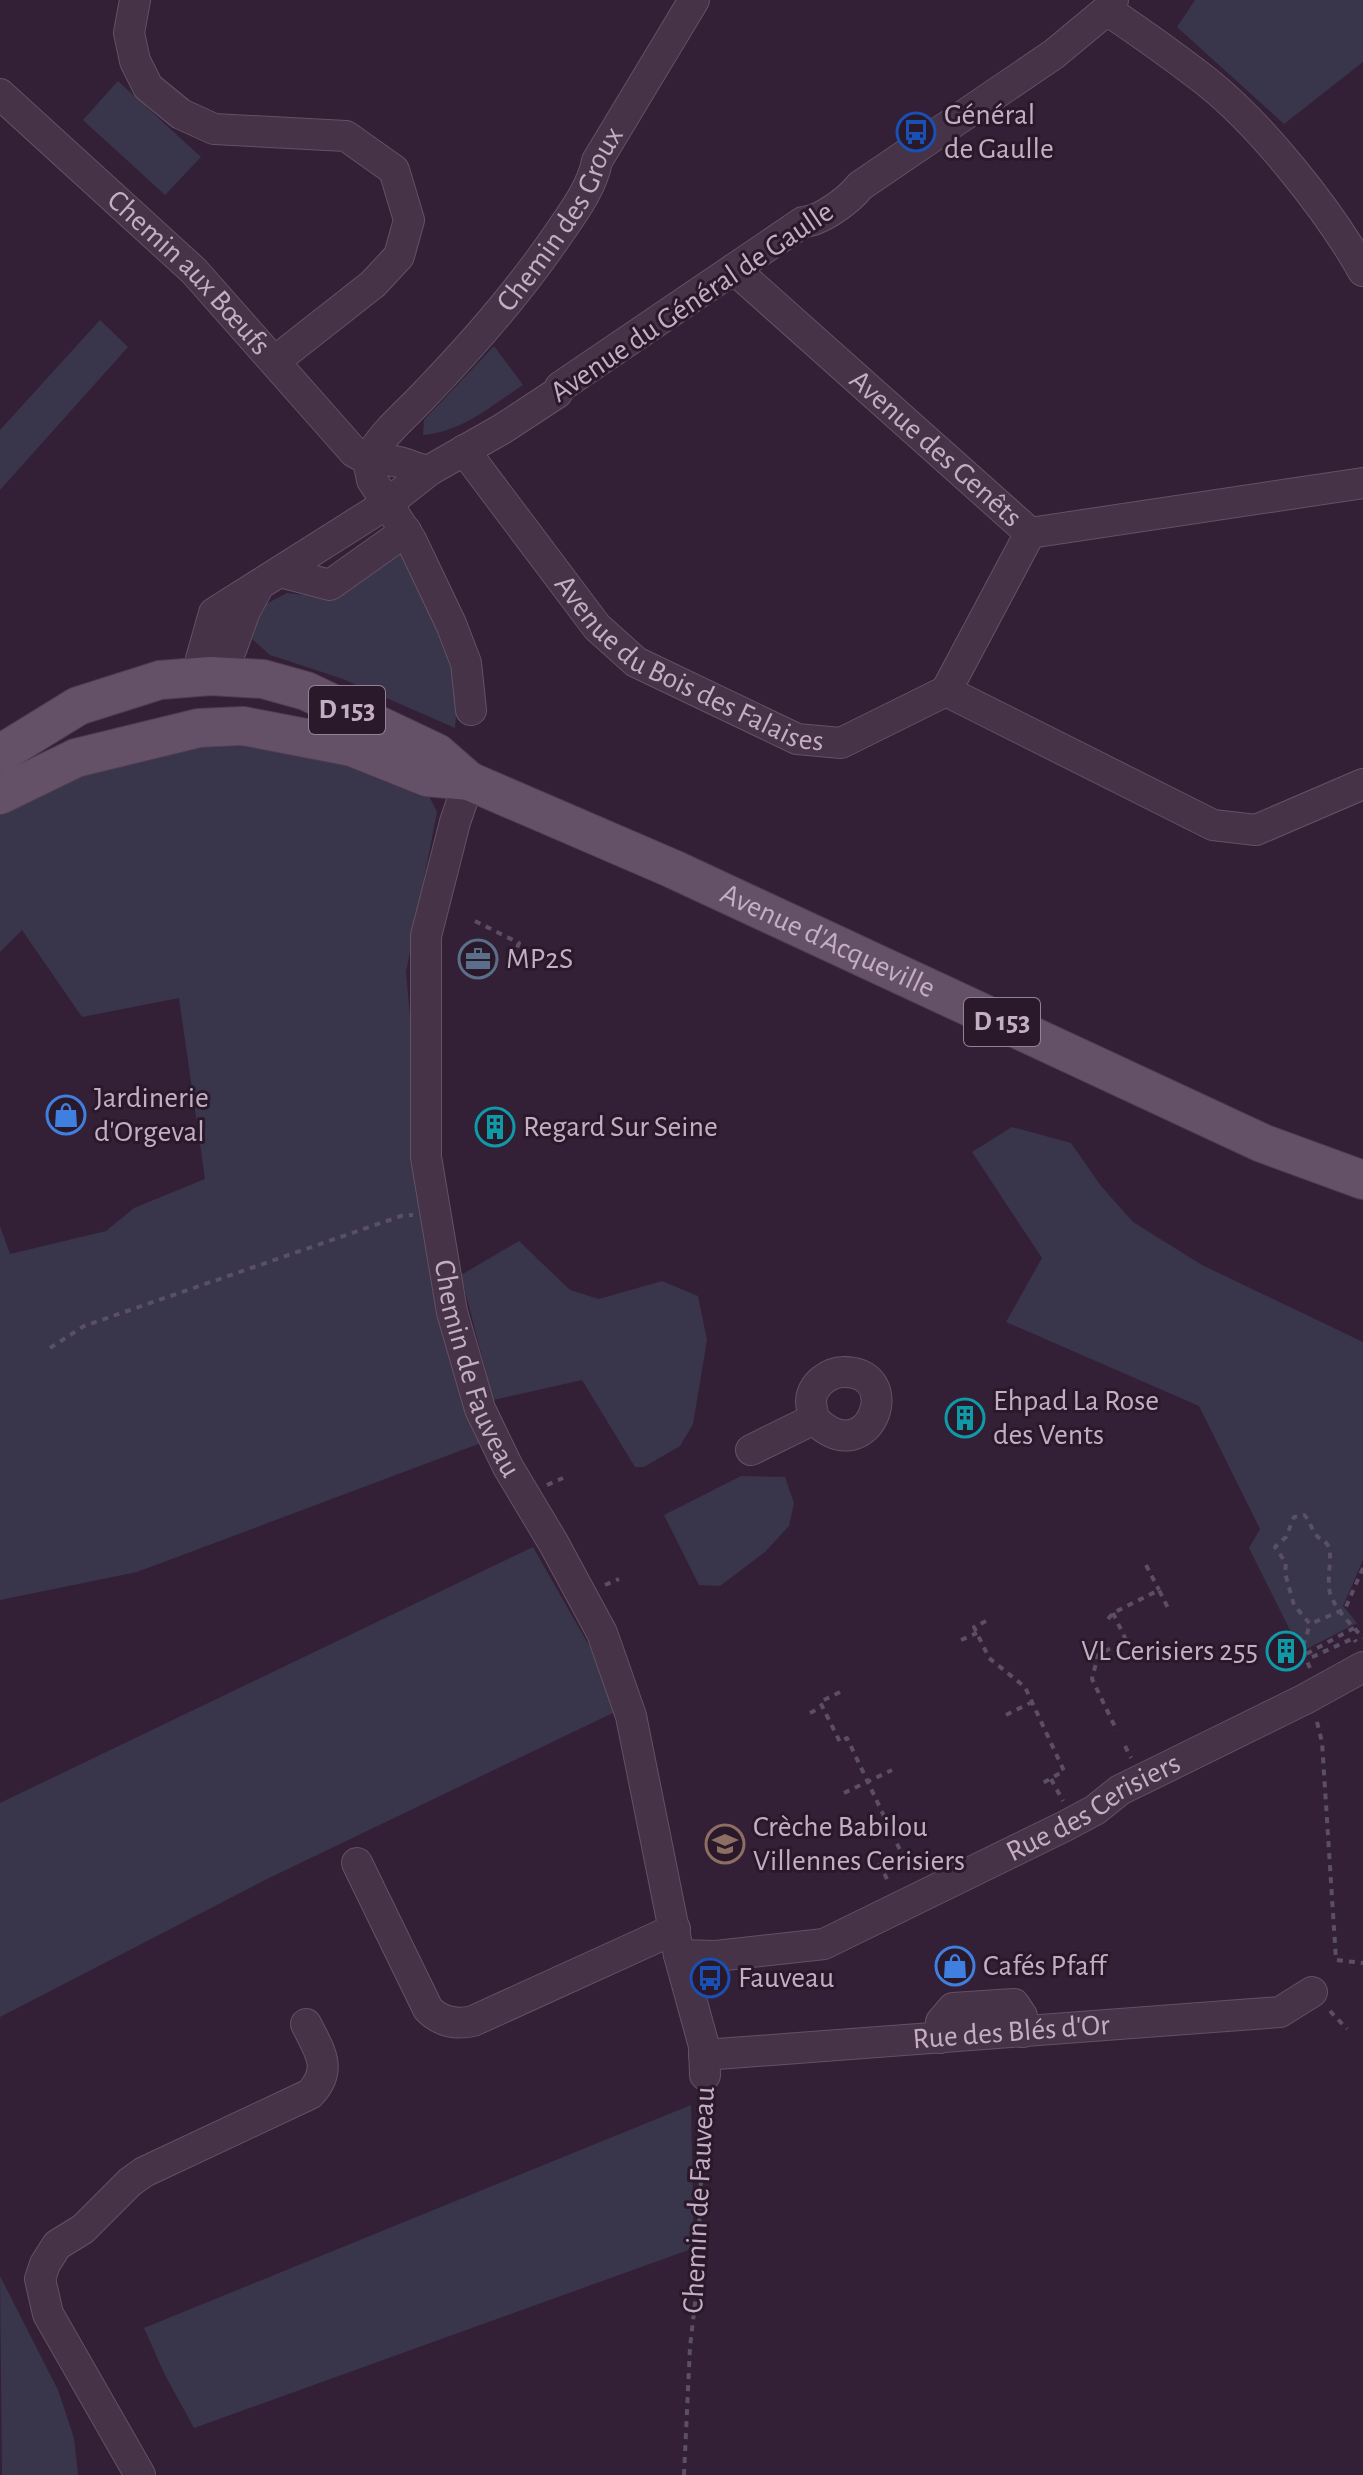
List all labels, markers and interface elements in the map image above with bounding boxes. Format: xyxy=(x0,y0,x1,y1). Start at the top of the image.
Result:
place label: Général de Gaulle xyxy=(944,100,1054,164)
bus stop icon: Général de Gaulle xyxy=(895,111,937,153)
street label: Chemin des Groux xyxy=(491,122,629,317)
street label: Chemin aux Bœufs xyxy=(101,185,276,361)
street label: Avenue du Général de Gaulle xyxy=(545,196,839,408)
street label: Avenue des Genêts xyxy=(844,365,1027,533)
street label: Avenue du Bois des Falaises xyxy=(549,570,825,756)
road number: D 153 xyxy=(309,686,385,734)
street label: Avenue d'Acqueville xyxy=(716,878,940,1004)
office icon: MP2S xyxy=(457,938,499,980)
place label: MP2S xyxy=(506,944,573,974)
road number: D 153 xyxy=(964,998,1040,1046)
place label: Jardinerie d'Orgeval xyxy=(94,1083,209,1147)
shop icon: Jardinerie d'Orgeval xyxy=(45,1094,87,1136)
building icon: Regard Sur Seine xyxy=(474,1106,516,1148)
place label: Regard Sur Seine xyxy=(523,1112,718,1142)
street label: Chemin de Fauveau xyxy=(428,1257,526,1483)
place label: Ehpad La Rose des Vents xyxy=(993,1386,1159,1450)
building icon: Ehpad La Rose des Vents xyxy=(944,1397,986,1439)
building icon: VL Cerisiers 255 xyxy=(1265,1630,1307,1672)
place label: VL Cerisiers 255 xyxy=(1081,1636,1258,1666)
street label: Rue des Cerisiers xyxy=(1002,1748,1185,1867)
place label: Crèche Babilou Villennes Cerisiers xyxy=(753,1812,965,1876)
school or university icon: Crèche Babilou Villennes Cerisiers xyxy=(704,1823,746,1865)
shop icon: Cafés Pfaff xyxy=(934,1945,976,1987)
place label: Cafés Pfaff xyxy=(983,1951,1109,1981)
bus stop icon: Fauveau xyxy=(689,1957,731,1999)
place label: Fauveau xyxy=(738,1963,834,1993)
street label: Rue des Blés d'Or xyxy=(911,2010,1111,2054)
street label: Chemin de Fauveau xyxy=(678,2086,720,2314)

